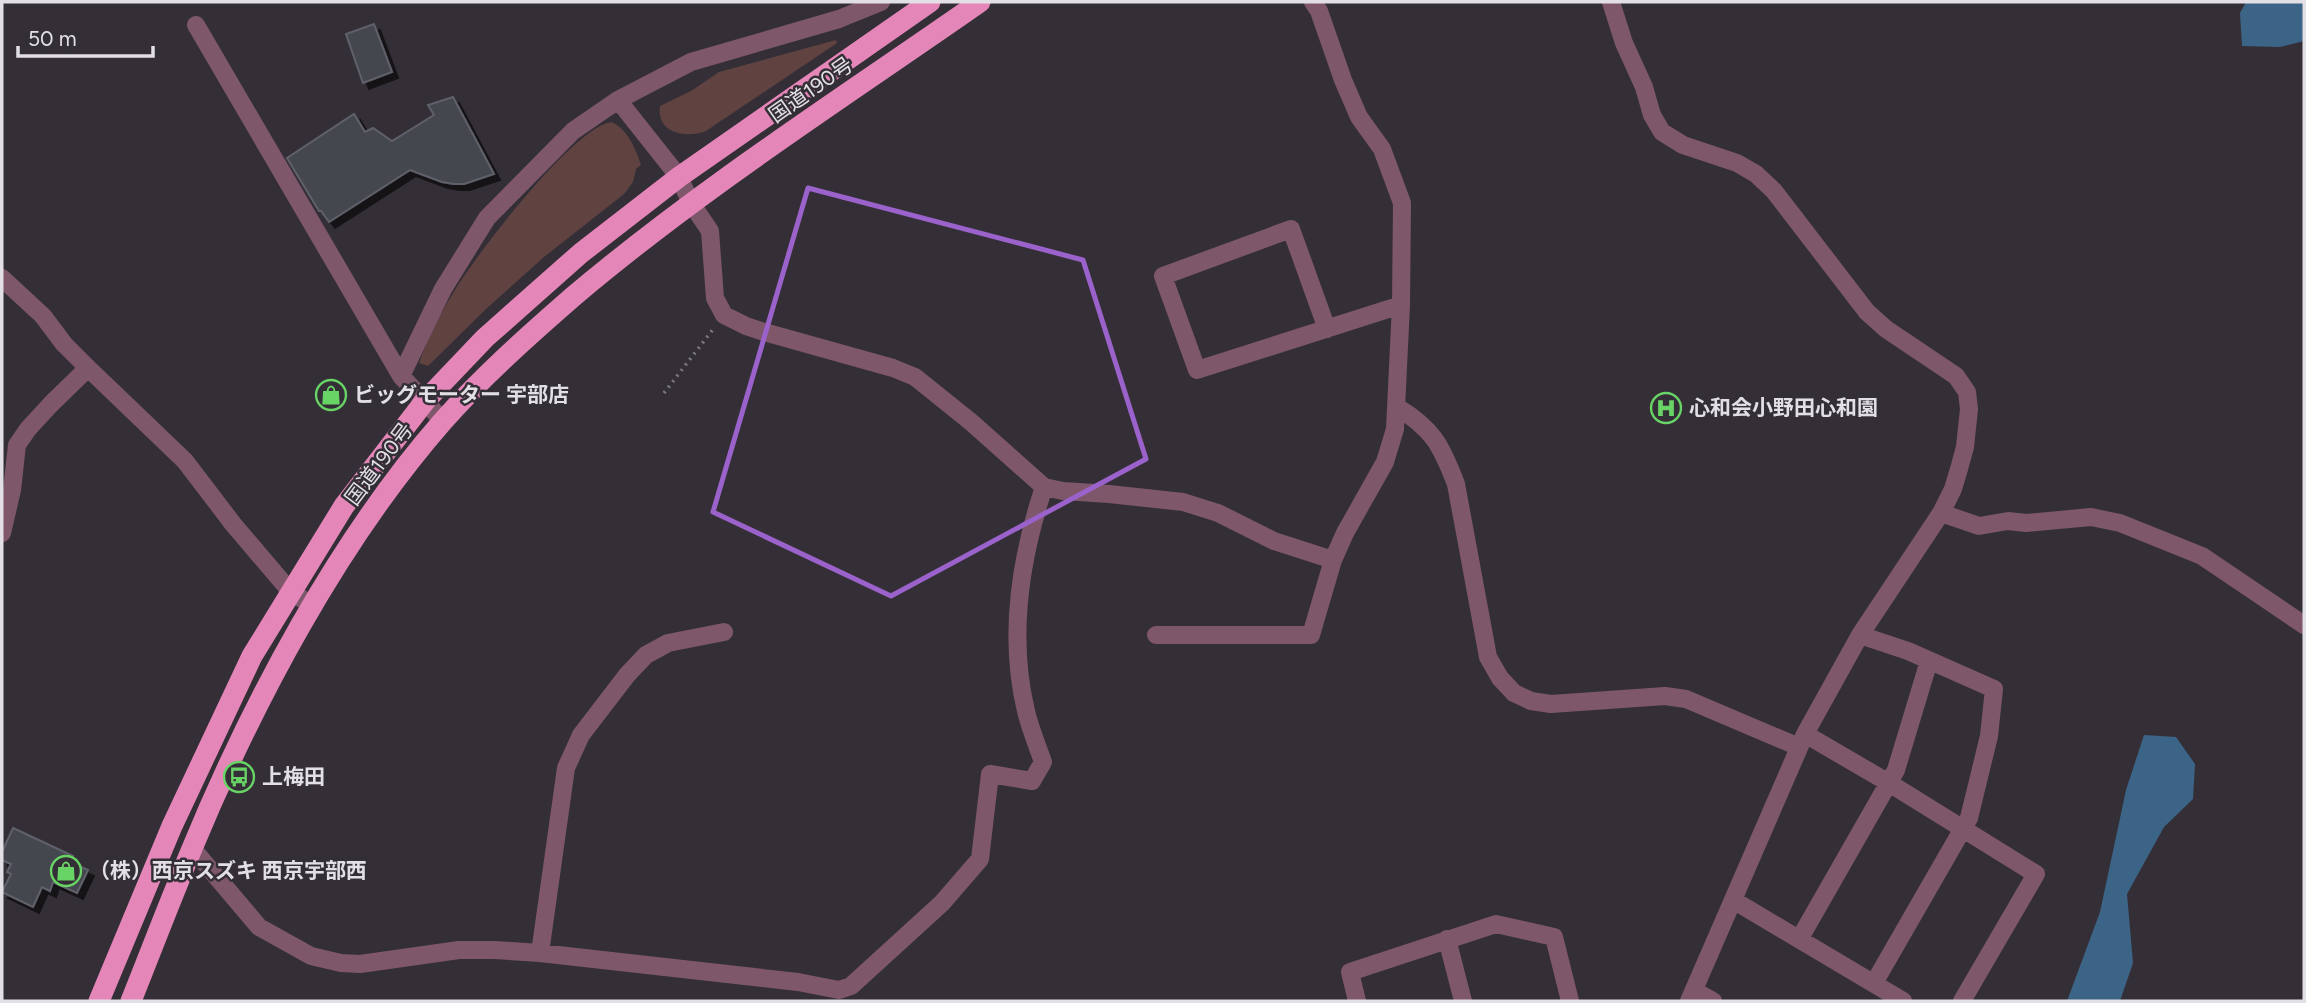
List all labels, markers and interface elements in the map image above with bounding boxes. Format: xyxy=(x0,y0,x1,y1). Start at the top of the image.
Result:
scale bar xyxy=(18,14,152,58)
text: 50 m xyxy=(28,26,77,51)
street label: 国道190号 xyxy=(764,52,858,128)
shop icon: ビッグモーター 宇部店 xyxy=(314,378,348,412)
place label: ビッグモーター 宇部店 xyxy=(354,382,569,407)
hospital icon: 心和会小野田心和園 xyxy=(1649,391,1683,425)
place label: 心和会小野田心和園 xyxy=(1689,395,1878,420)
street label: 国道190号 xyxy=(339,417,418,510)
bus stop icon: 上梅田 xyxy=(222,760,256,794)
place label: 上梅田 xyxy=(262,764,325,789)
shop icon: （株）西京スズキ 西京宇部西 xyxy=(49,854,83,888)
place label: （株）西京スズキ 西京宇部西 xyxy=(89,858,367,883)

